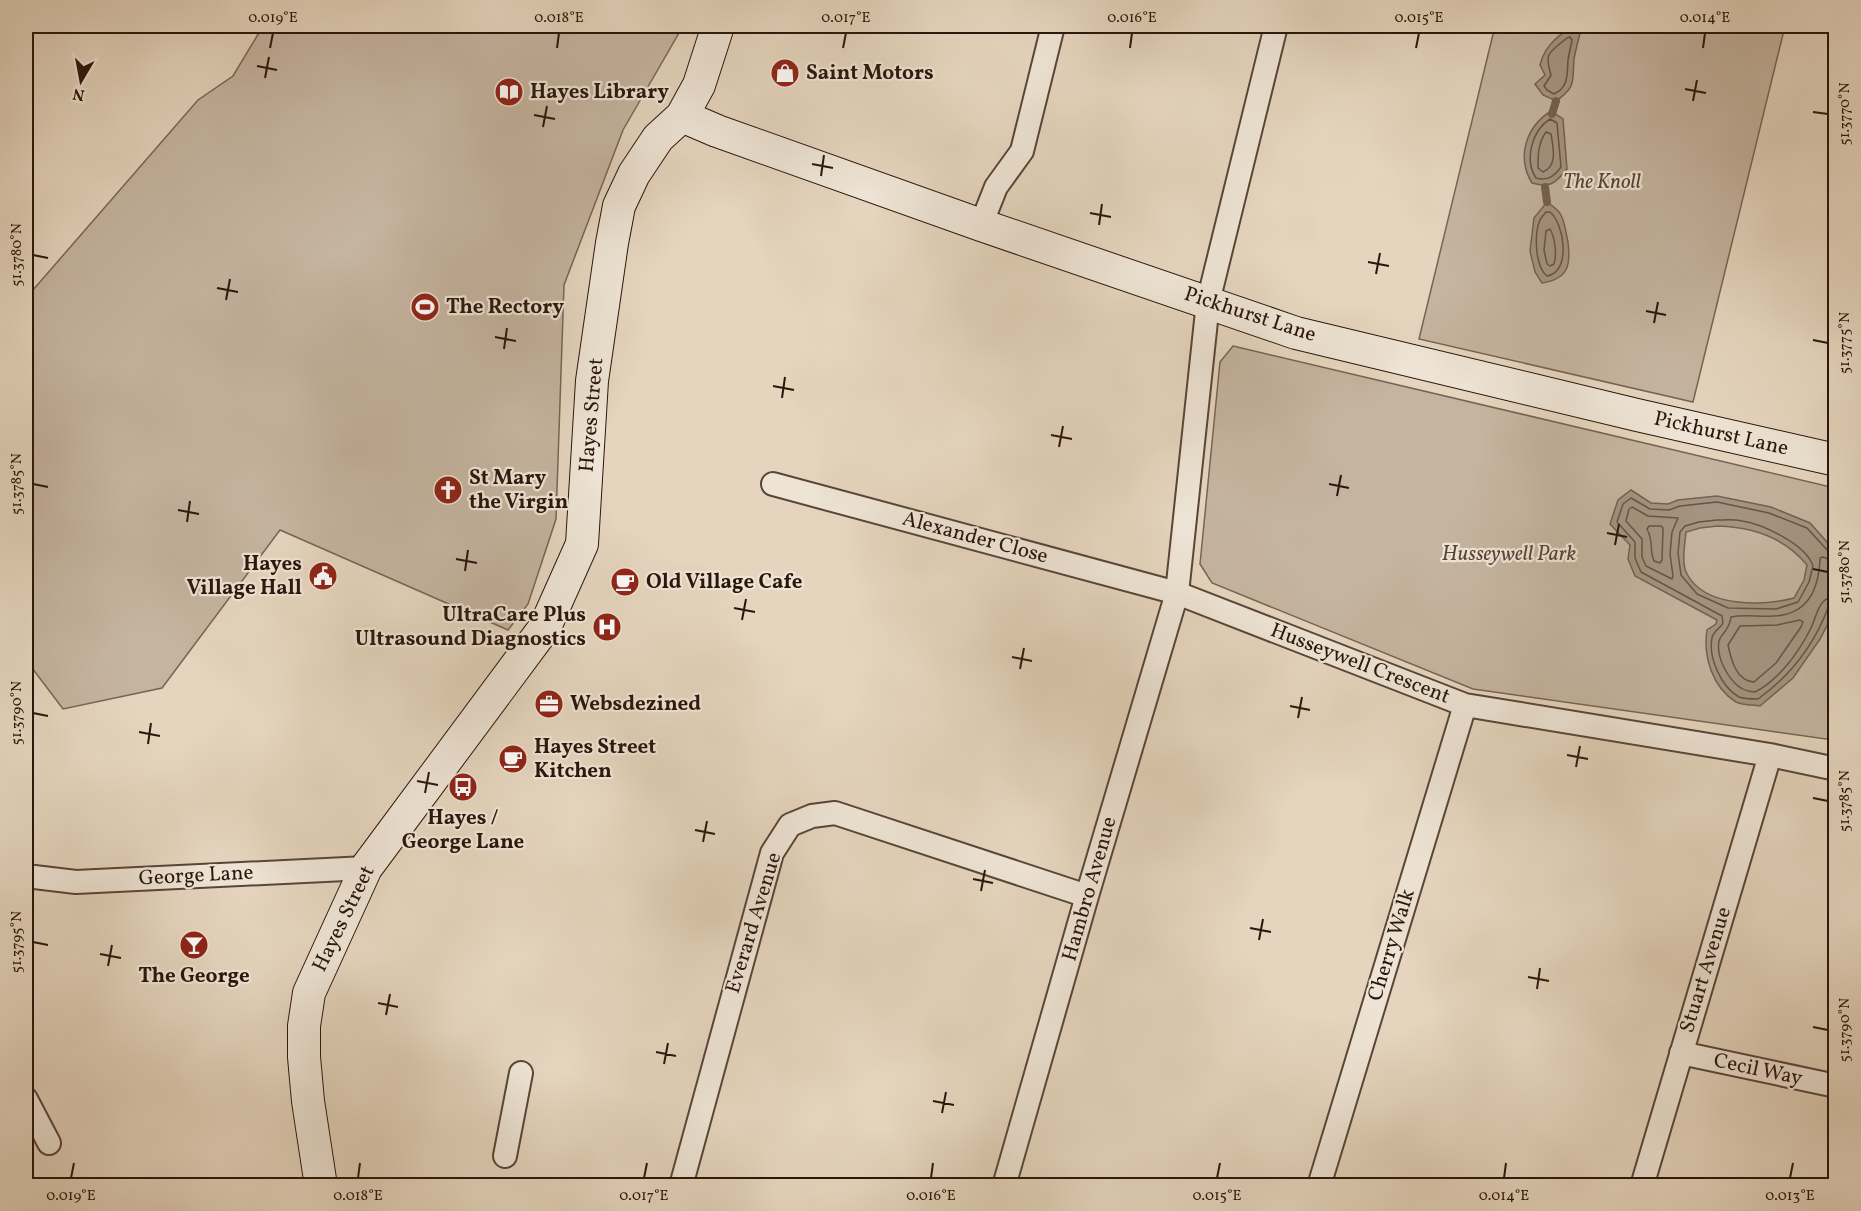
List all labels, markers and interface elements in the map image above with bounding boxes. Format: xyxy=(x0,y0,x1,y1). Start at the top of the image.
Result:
text: 0.019°E xyxy=(248,8,298,29)
text: 0.018°E xyxy=(534,8,584,29)
text: 0.017°E xyxy=(821,8,871,29)
text: 0.016°E xyxy=(1107,8,1157,29)
text: 0.015°E xyxy=(1394,8,1444,29)
text: 0.014°E xyxy=(1680,8,1730,29)
north arrow xyxy=(51,51,111,111)
shop icon: Saint Motors xyxy=(769,57,801,89)
place label: Saint Motors xyxy=(806,59,934,88)
library icon: Hayes Library xyxy=(493,76,525,108)
place label: Hayes Library xyxy=(530,78,669,107)
text: N xyxy=(71,82,86,106)
text: 51.3770°N xyxy=(1835,82,1856,146)
park label: The Knoll xyxy=(1563,168,1641,197)
text: 51.3780°N xyxy=(7,223,28,287)
street label: Pickhurst Lane xyxy=(1180,280,1320,350)
sports icon: The Rectory xyxy=(409,291,441,323)
place label: The Rectory xyxy=(446,293,564,322)
text: 51.3775°N xyxy=(1835,312,1856,374)
street label: Hayes Street xyxy=(573,356,611,474)
street label: Pickhurst Lane xyxy=(1651,404,1791,464)
text: 51.3785°N xyxy=(7,453,28,515)
place label: St Mary the Virgin xyxy=(469,464,569,517)
church icon: St Mary the Virgin xyxy=(432,474,464,506)
street label: Alexander Close xyxy=(899,505,1051,571)
park label: Husseywell Park xyxy=(1442,540,1577,569)
text: 51.3780°N xyxy=(1835,540,1856,604)
place label: Hayes Village Hall xyxy=(187,550,302,603)
public building icon: Hayes Village Hall xyxy=(307,560,339,592)
cafe icon: Old Village Cafe xyxy=(609,566,641,598)
place label: Old Village Cafe xyxy=(646,568,802,597)
place label: UltraCare Plus Ultrasound Diagnostics xyxy=(355,601,586,654)
hospital icon: UltraCare Plus Ultrasound Diagnostics xyxy=(591,611,623,643)
street label: Husseywell Crescent xyxy=(1266,616,1454,712)
text: 51.3790°N xyxy=(7,681,28,745)
office icon: Websdezined xyxy=(533,688,565,720)
place label: Websdezined xyxy=(570,690,701,719)
place label: Hayes Street Kitchen xyxy=(534,733,656,786)
cafe icon: Hayes Street Kitchen xyxy=(497,743,529,775)
text: 51.3785°N xyxy=(1835,770,1856,832)
bus stop icon: Hayes / George Lane xyxy=(447,771,479,803)
place label: Hayes / George Lane xyxy=(402,804,524,857)
street label: Hambro Avenue xyxy=(1055,813,1125,965)
street label: Everard Avenue xyxy=(719,849,789,997)
street label: George Lane xyxy=(138,859,254,893)
street label: Hayes Street xyxy=(306,861,382,977)
street label: Cherry Walk xyxy=(1361,885,1423,1005)
street label: Stuart Avenue xyxy=(1673,903,1739,1037)
text: 51.3795°N xyxy=(7,911,28,973)
bar icon: The George xyxy=(178,929,210,961)
place label: The George xyxy=(138,962,250,991)
text: 51.3790°N xyxy=(1835,998,1856,1062)
street label: Cecil Way xyxy=(1711,1046,1806,1094)
text: 0.019°E xyxy=(46,1186,96,1207)
text: 0.018°E xyxy=(333,1186,383,1207)
text: 0.017°E xyxy=(619,1186,669,1207)
text: 0.016°E xyxy=(906,1186,956,1207)
text: 0.015°E xyxy=(1192,1186,1242,1207)
text: 0.014°E xyxy=(1479,1186,1529,1207)
text: 0.013°E xyxy=(1765,1186,1815,1207)

